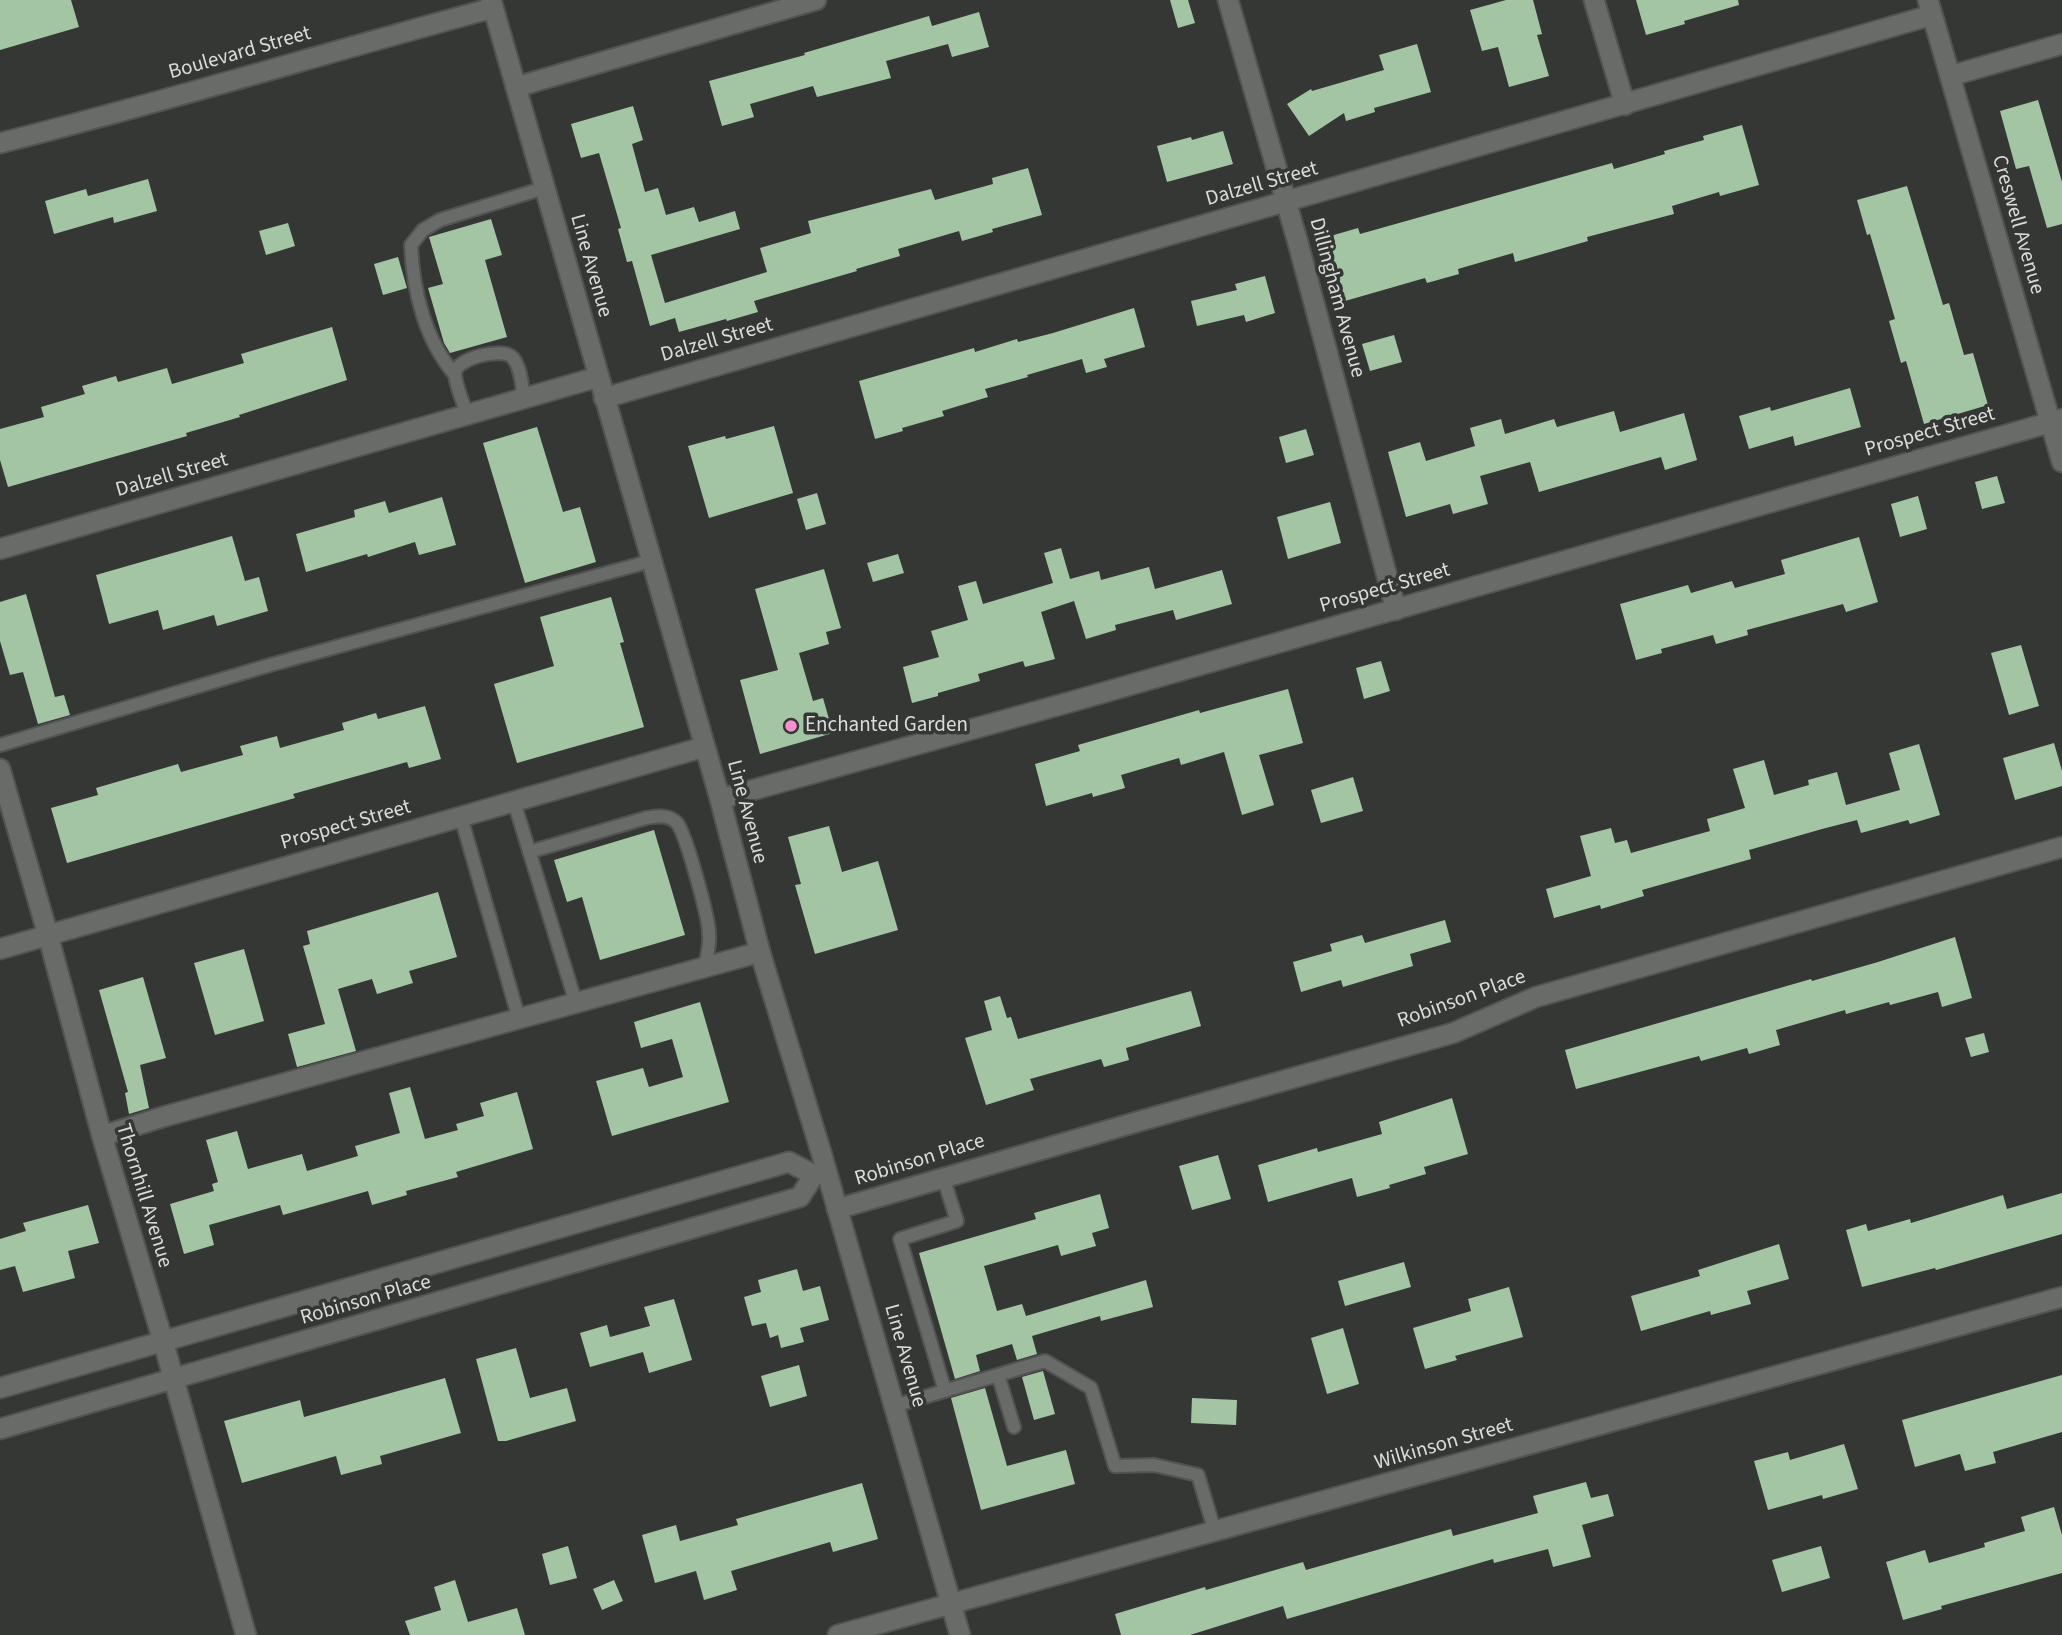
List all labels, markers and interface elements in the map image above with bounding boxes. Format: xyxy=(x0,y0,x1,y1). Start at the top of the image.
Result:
street label: Boulevard Street xyxy=(166,22,314,86)
street label: Creswell Avenue xyxy=(1985,153,2049,297)
street label: Dalzell Street xyxy=(1203,157,1321,213)
street label: Line Avenue xyxy=(563,211,617,321)
street label: Dillingham Avenue xyxy=(1303,215,1369,381)
street label: Dalzell Street xyxy=(658,313,776,369)
street label: Prospect Street xyxy=(1862,402,1998,464)
street label: Dalzell Street xyxy=(113,448,231,504)
street label: Prospect Street xyxy=(1317,558,1453,620)
place label: Enchanted Garden xyxy=(805,713,968,739)
marker: Enchanted Garden xyxy=(783,718,799,734)
street label: Line Avenue xyxy=(720,757,772,867)
street label: Prospect Street xyxy=(278,795,414,857)
street label: Robinson Place xyxy=(1394,965,1530,1035)
street label: Thornhill Avenue xyxy=(109,1121,177,1271)
street label: Robinson Place xyxy=(852,1129,988,1193)
street label: Robinson Place xyxy=(298,1270,434,1332)
street label: Line Avenue xyxy=(877,1301,931,1411)
street label: Wilkinson Street xyxy=(1372,1413,1516,1477)

